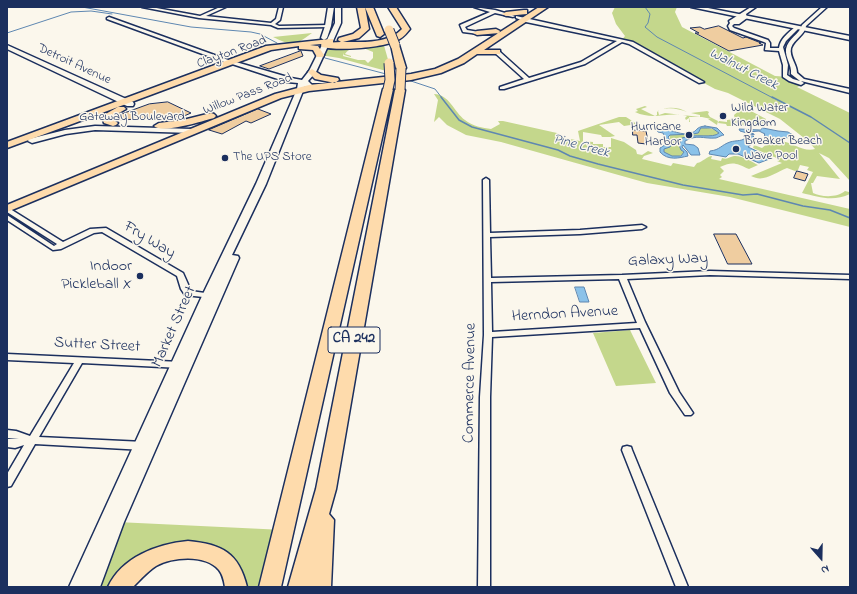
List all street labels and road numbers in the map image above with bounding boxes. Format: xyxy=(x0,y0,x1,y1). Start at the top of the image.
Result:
street label: Clayton Road xyxy=(195,33,269,73)
street label: Detroit Avenue xyxy=(35,41,113,89)
street label: Willow Pass Road xyxy=(201,71,295,119)
street label: Gateway Boulevard xyxy=(79,110,185,126)
street label: Fry Way xyxy=(120,218,178,264)
street label: Galaxy Way xyxy=(628,250,708,272)
street label: Market Street xyxy=(148,283,202,371)
street label: Herndon Avenue xyxy=(511,303,619,327)
street label: Commerce Avenue xyxy=(460,323,482,443)
road number: CA 242 xyxy=(328,327,380,353)
street label: Sutter Street xyxy=(53,334,141,358)

